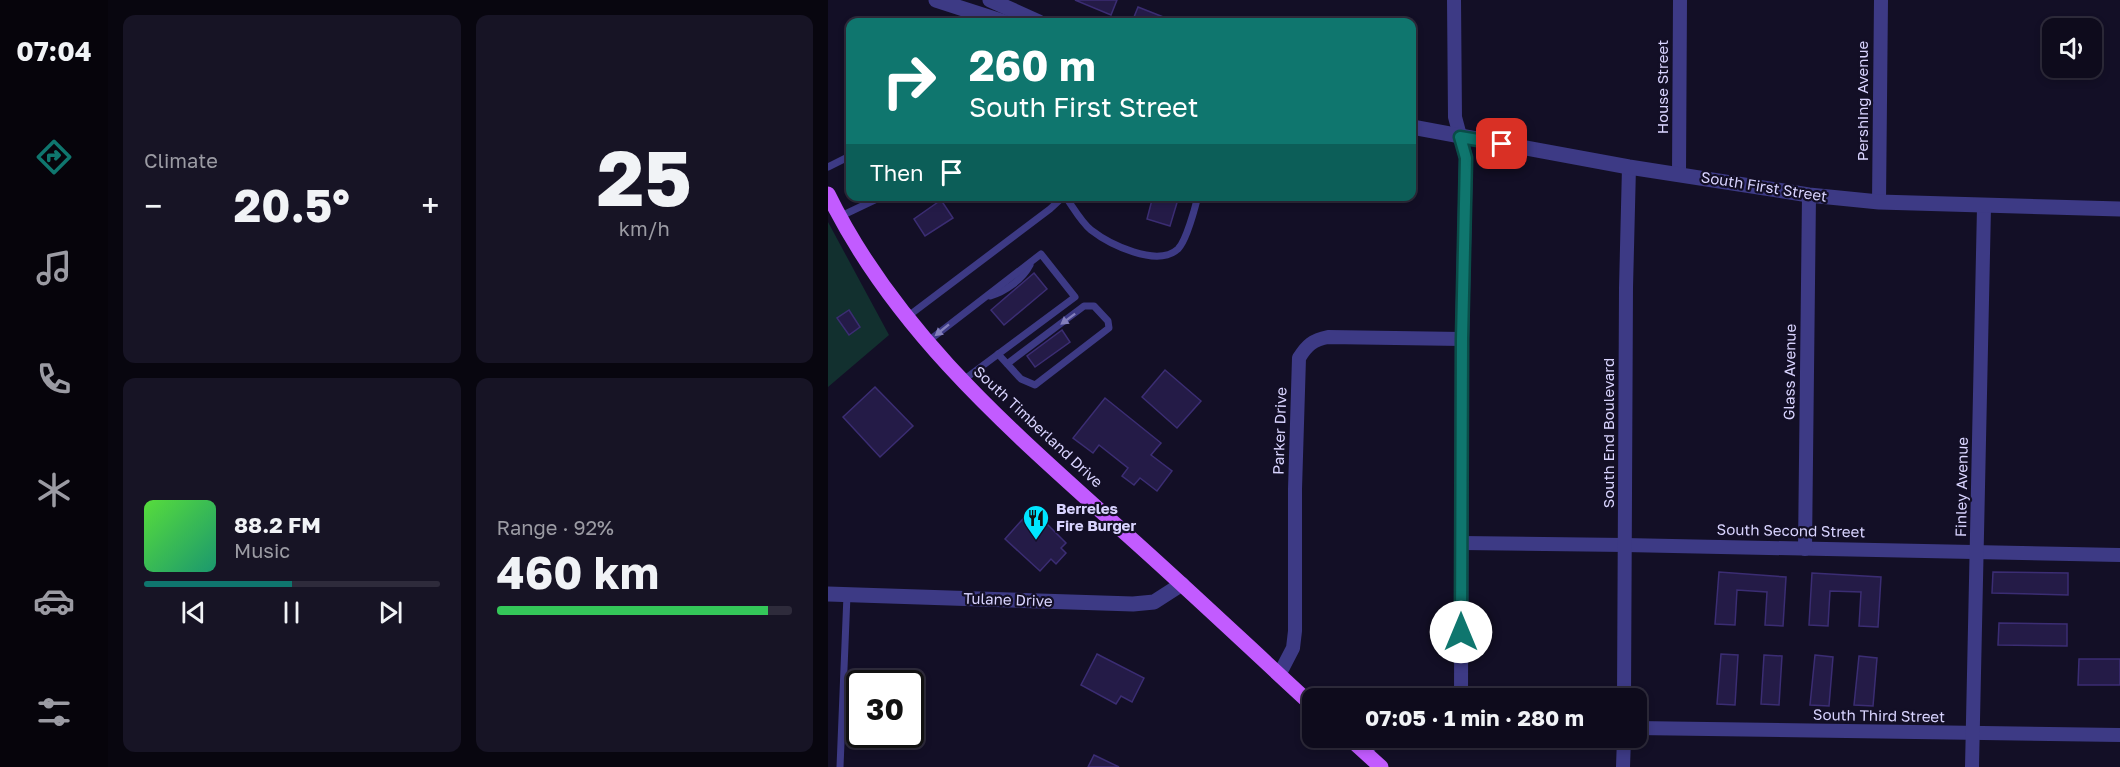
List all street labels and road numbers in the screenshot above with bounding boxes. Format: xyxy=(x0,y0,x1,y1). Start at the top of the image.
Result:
street label: House Street xyxy=(1653,40,1671,134)
street label: Pershing Avenue xyxy=(1853,40,1871,161)
street label: South First Street xyxy=(1700,167,1829,205)
street label: Glass Avenue xyxy=(1779,323,1799,420)
street label: South End Boulevard xyxy=(1599,358,1617,508)
street label: South Timberland Drive xyxy=(970,362,1107,491)
street label: Parker Drive xyxy=(1268,387,1290,475)
street label: Finley Avenue xyxy=(1951,436,1971,537)
street label: South Second Street xyxy=(1717,520,1866,540)
street label: Tulane Drive xyxy=(963,588,1053,610)
street label: South Third Street xyxy=(1813,705,1945,725)

